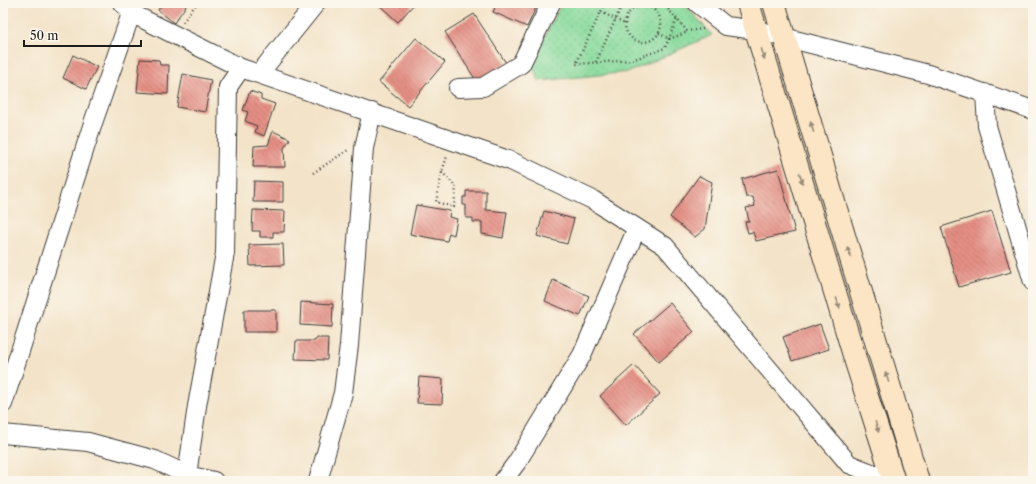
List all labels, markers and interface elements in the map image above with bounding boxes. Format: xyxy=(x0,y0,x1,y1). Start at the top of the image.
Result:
scale bar xyxy=(24,22,141,48)
text: 50 m xyxy=(30,28,59,43)
one-way arrow xyxy=(760,48,766,60)
one-way arrow xyxy=(809,121,815,133)
one-way arrow xyxy=(798,173,804,185)
one-way arrow xyxy=(846,246,852,258)
one-way arrow xyxy=(835,297,841,309)
one-way arrow xyxy=(884,370,890,382)
one-way arrow xyxy=(874,421,880,433)

